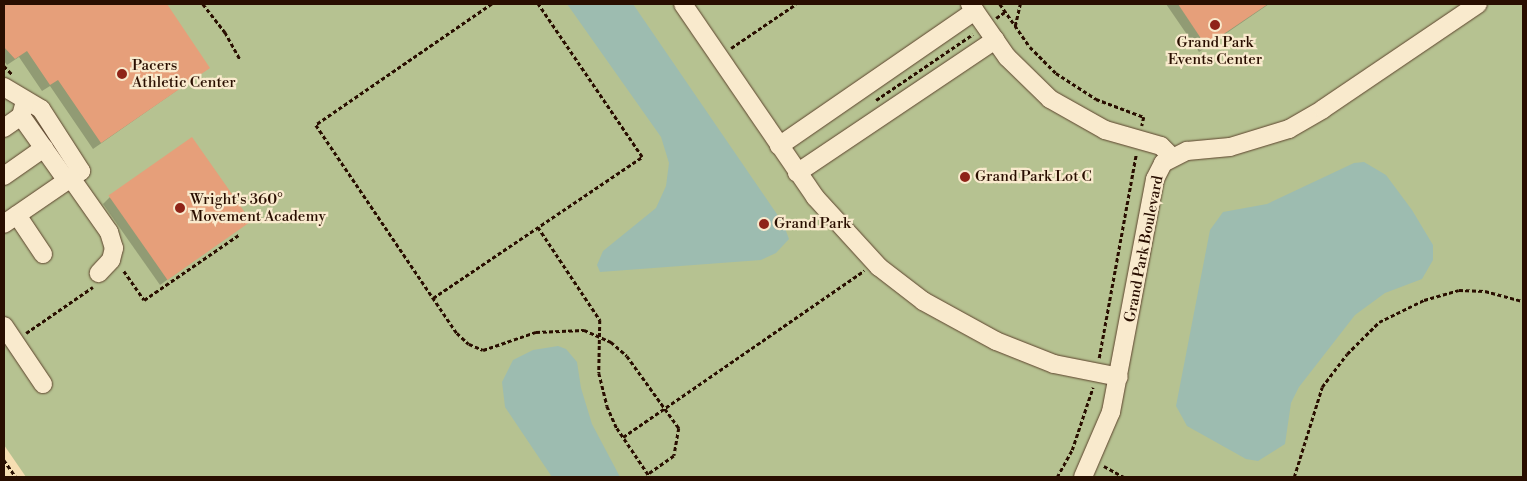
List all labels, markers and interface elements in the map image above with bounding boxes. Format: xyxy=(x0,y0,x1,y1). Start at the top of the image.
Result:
marker: Grand Park Events Center xyxy=(1209,19,1221,31)
place label: Grand Park Events Center xyxy=(1168,33,1262,68)
place label: Pacers Athletic Center xyxy=(132,56,236,91)
marker: Pacers Athletic Center xyxy=(116,68,128,80)
place label: Grand Park Lot C xyxy=(975,168,1092,186)
marker: Grand Park Lot C xyxy=(959,171,971,183)
street label: Grand Park Boulevard xyxy=(1121,174,1167,324)
place label: Wright's 360° Movement Academy xyxy=(190,190,326,225)
marker: Wright's 360° Movement Academy xyxy=(174,202,186,214)
place label: Grand Park xyxy=(774,215,851,233)
marker: Grand Park xyxy=(758,218,770,230)

